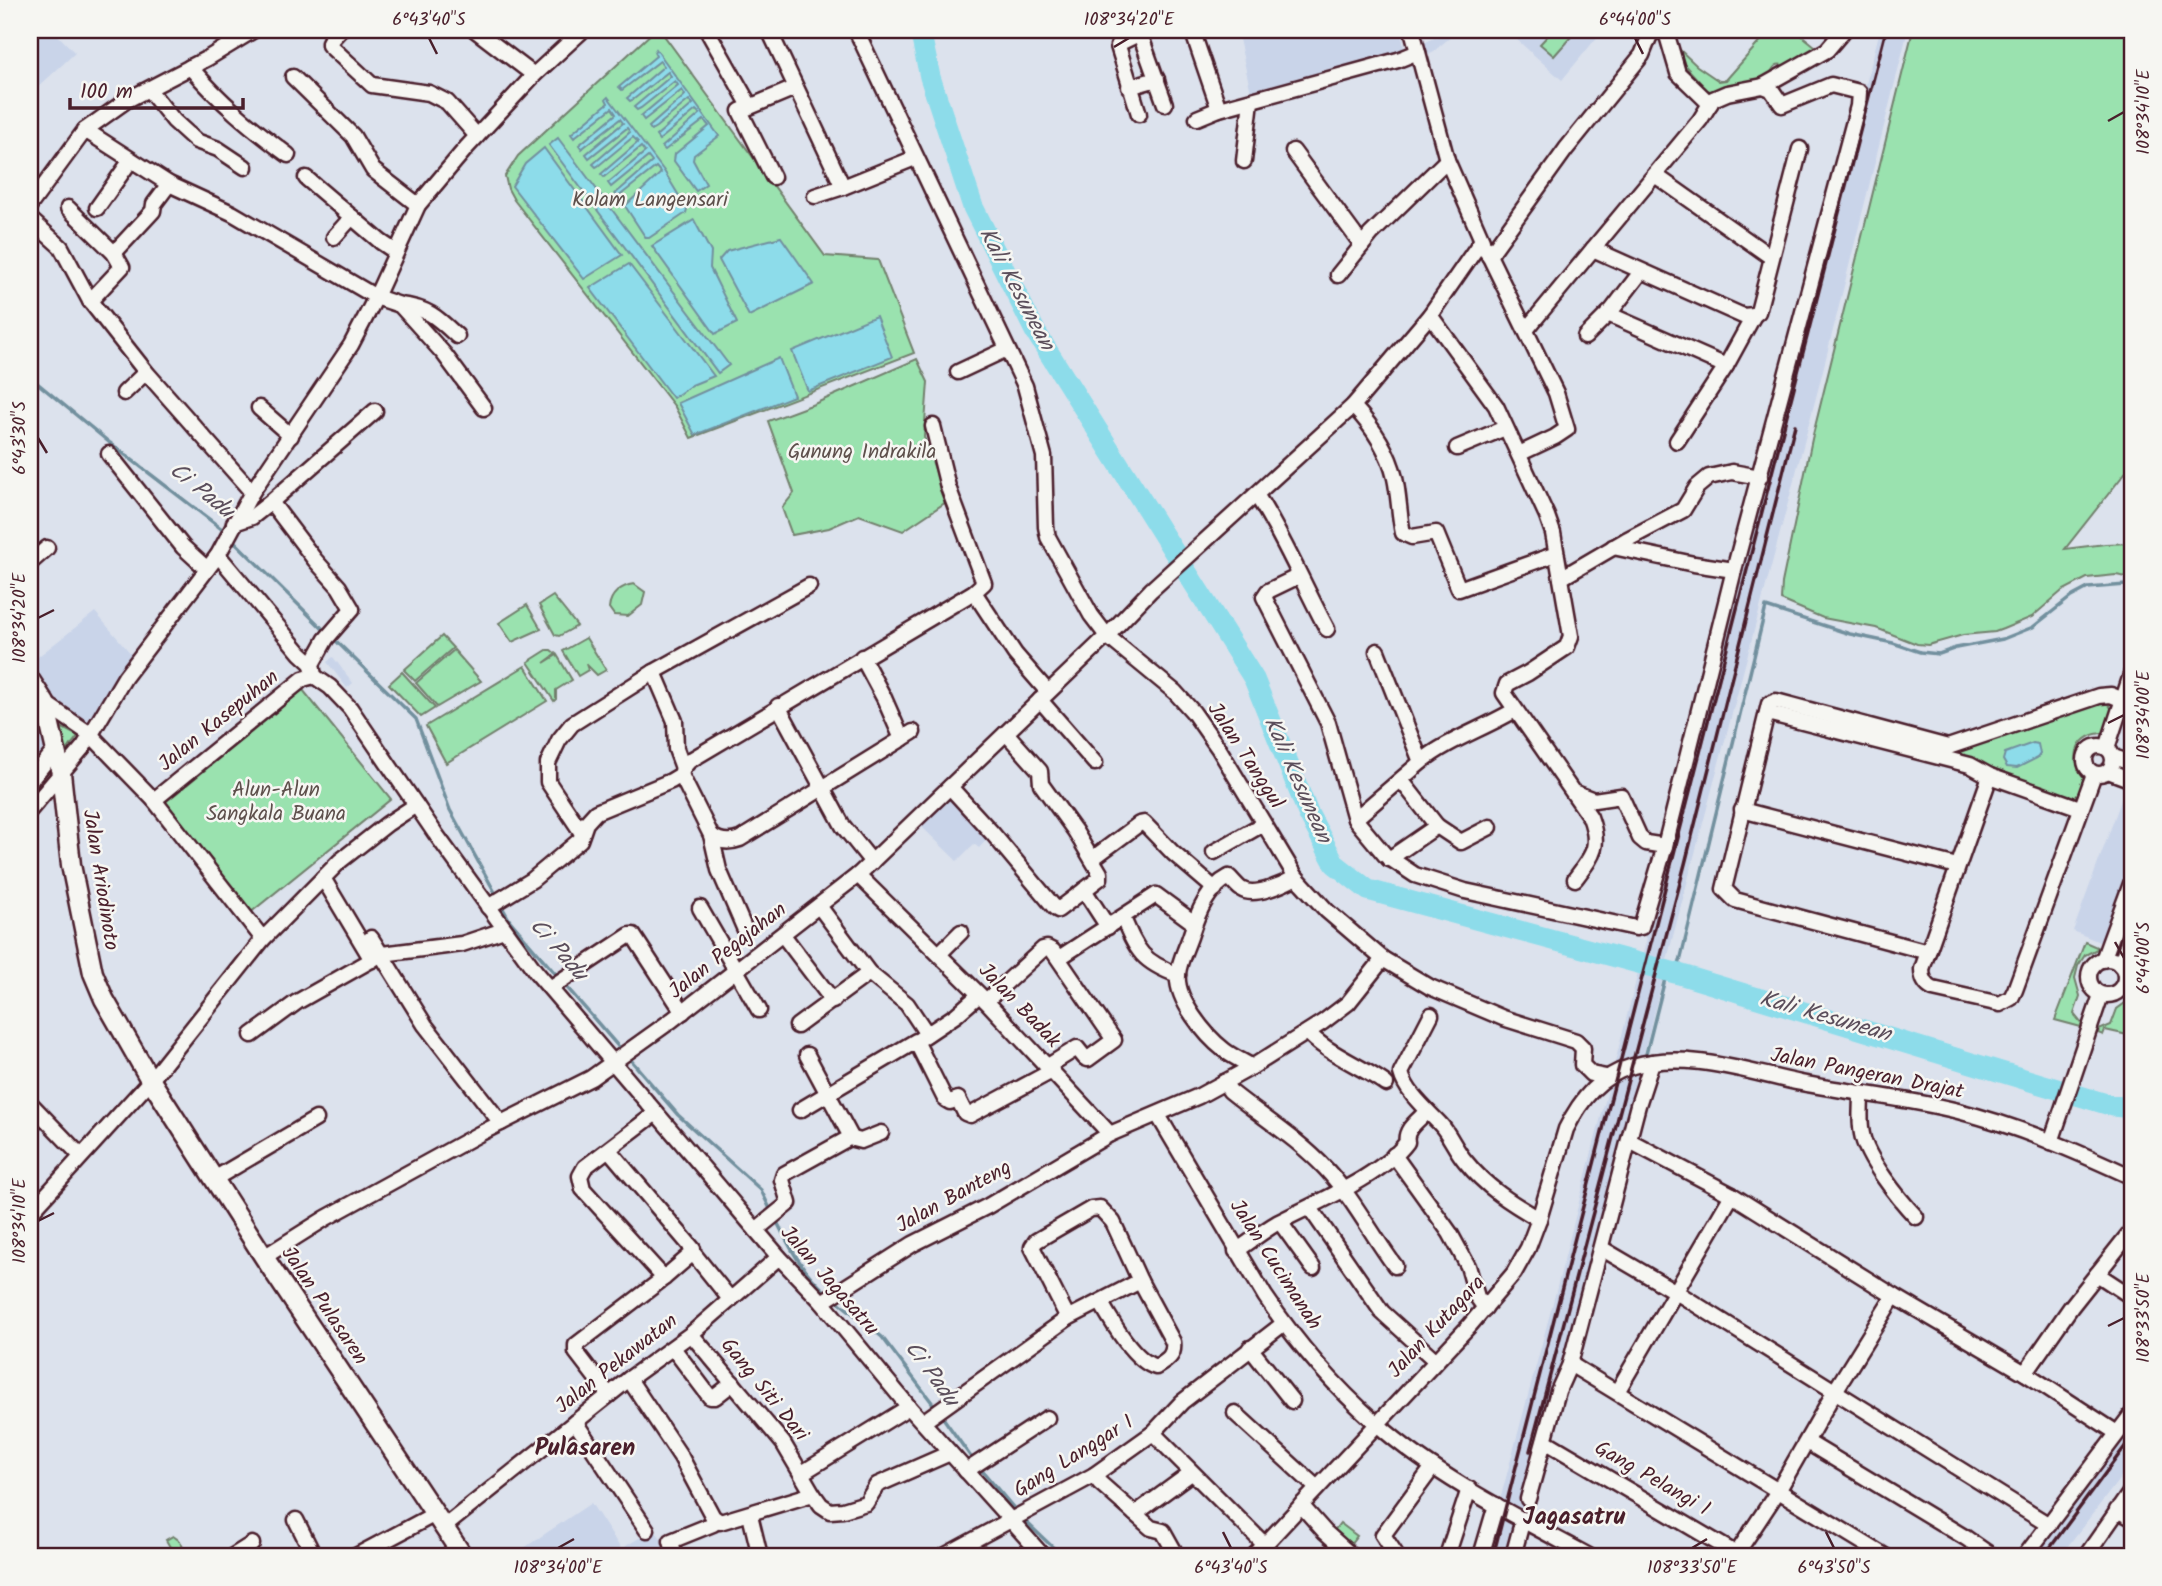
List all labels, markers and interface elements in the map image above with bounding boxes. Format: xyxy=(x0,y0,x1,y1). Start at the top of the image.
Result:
text: 6°43'40"S xyxy=(392,6,466,35)
text: 108°34'20"E xyxy=(1084,6,1175,35)
text: 6°44'00"S xyxy=(1599,6,1671,35)
scale bar xyxy=(70,66,243,110)
text: 108°34'10"E xyxy=(2130,69,2159,155)
text: 100 m xyxy=(80,76,133,109)
park label: Kolam Langensari xyxy=(572,184,729,217)
water label: Kali Kesunean xyxy=(968,221,1064,359)
text: 6°43'30"S xyxy=(6,401,35,475)
park label: Gunung Indrakila xyxy=(788,436,936,469)
water label: Ci Padu xyxy=(161,454,243,530)
text: 108°34'20"E xyxy=(6,572,35,663)
street label: Jalan Kasepuhan xyxy=(151,662,287,780)
text: 108°34'00"E xyxy=(2130,670,2159,759)
street label: Jalan Tanggul xyxy=(1198,696,1292,816)
water label: Kali Kesunean xyxy=(1253,711,1342,851)
park label: Alun-Alun Sangkala Buana xyxy=(206,774,346,831)
street label: Jalan Ariodinoto xyxy=(73,807,127,953)
street label: Jalan Pegajahan xyxy=(662,894,794,1008)
water label: Ci Padu xyxy=(520,910,598,992)
text: 6°44'00"S xyxy=(2130,922,2159,994)
street label: Jalan Badak xyxy=(970,956,1068,1056)
water label: Kali Kesunean xyxy=(1755,981,1897,1053)
street label: Jalan Pangeran Drajat xyxy=(1768,1039,1967,1109)
street label: Jalan Banteng xyxy=(890,1152,1018,1242)
text: 108°34'10"E xyxy=(6,1178,35,1264)
street label: Jalan Cucimanah xyxy=(1220,1193,1330,1337)
street label: Jalan Jagasatru xyxy=(771,1218,887,1344)
street label: Jalan Pulasaren xyxy=(272,1240,376,1372)
street label: Jalan Kutagara xyxy=(1380,1268,1494,1386)
text: 108°33'50"E xyxy=(2130,1273,2159,1363)
street label: Jalan Pekawatan xyxy=(549,1305,685,1423)
street label: Gang Siti Dari xyxy=(712,1331,817,1450)
water label: Ci Padu xyxy=(895,1333,969,1417)
street label: Gang Langgar I xyxy=(1007,1407,1141,1507)
district label: Pulasaren xyxy=(535,1429,635,1468)
street label: Gang Pelangi 1 xyxy=(1588,1432,1716,1526)
district label: Jagasatru xyxy=(1523,1498,1625,1537)
text: 108°34'00"E xyxy=(514,1554,603,1583)
text: 6°43'40"S xyxy=(1194,1554,1268,1583)
text: 108°33'50"E xyxy=(1647,1554,1737,1583)
text: 6°43'50"S xyxy=(1797,1554,1871,1583)

